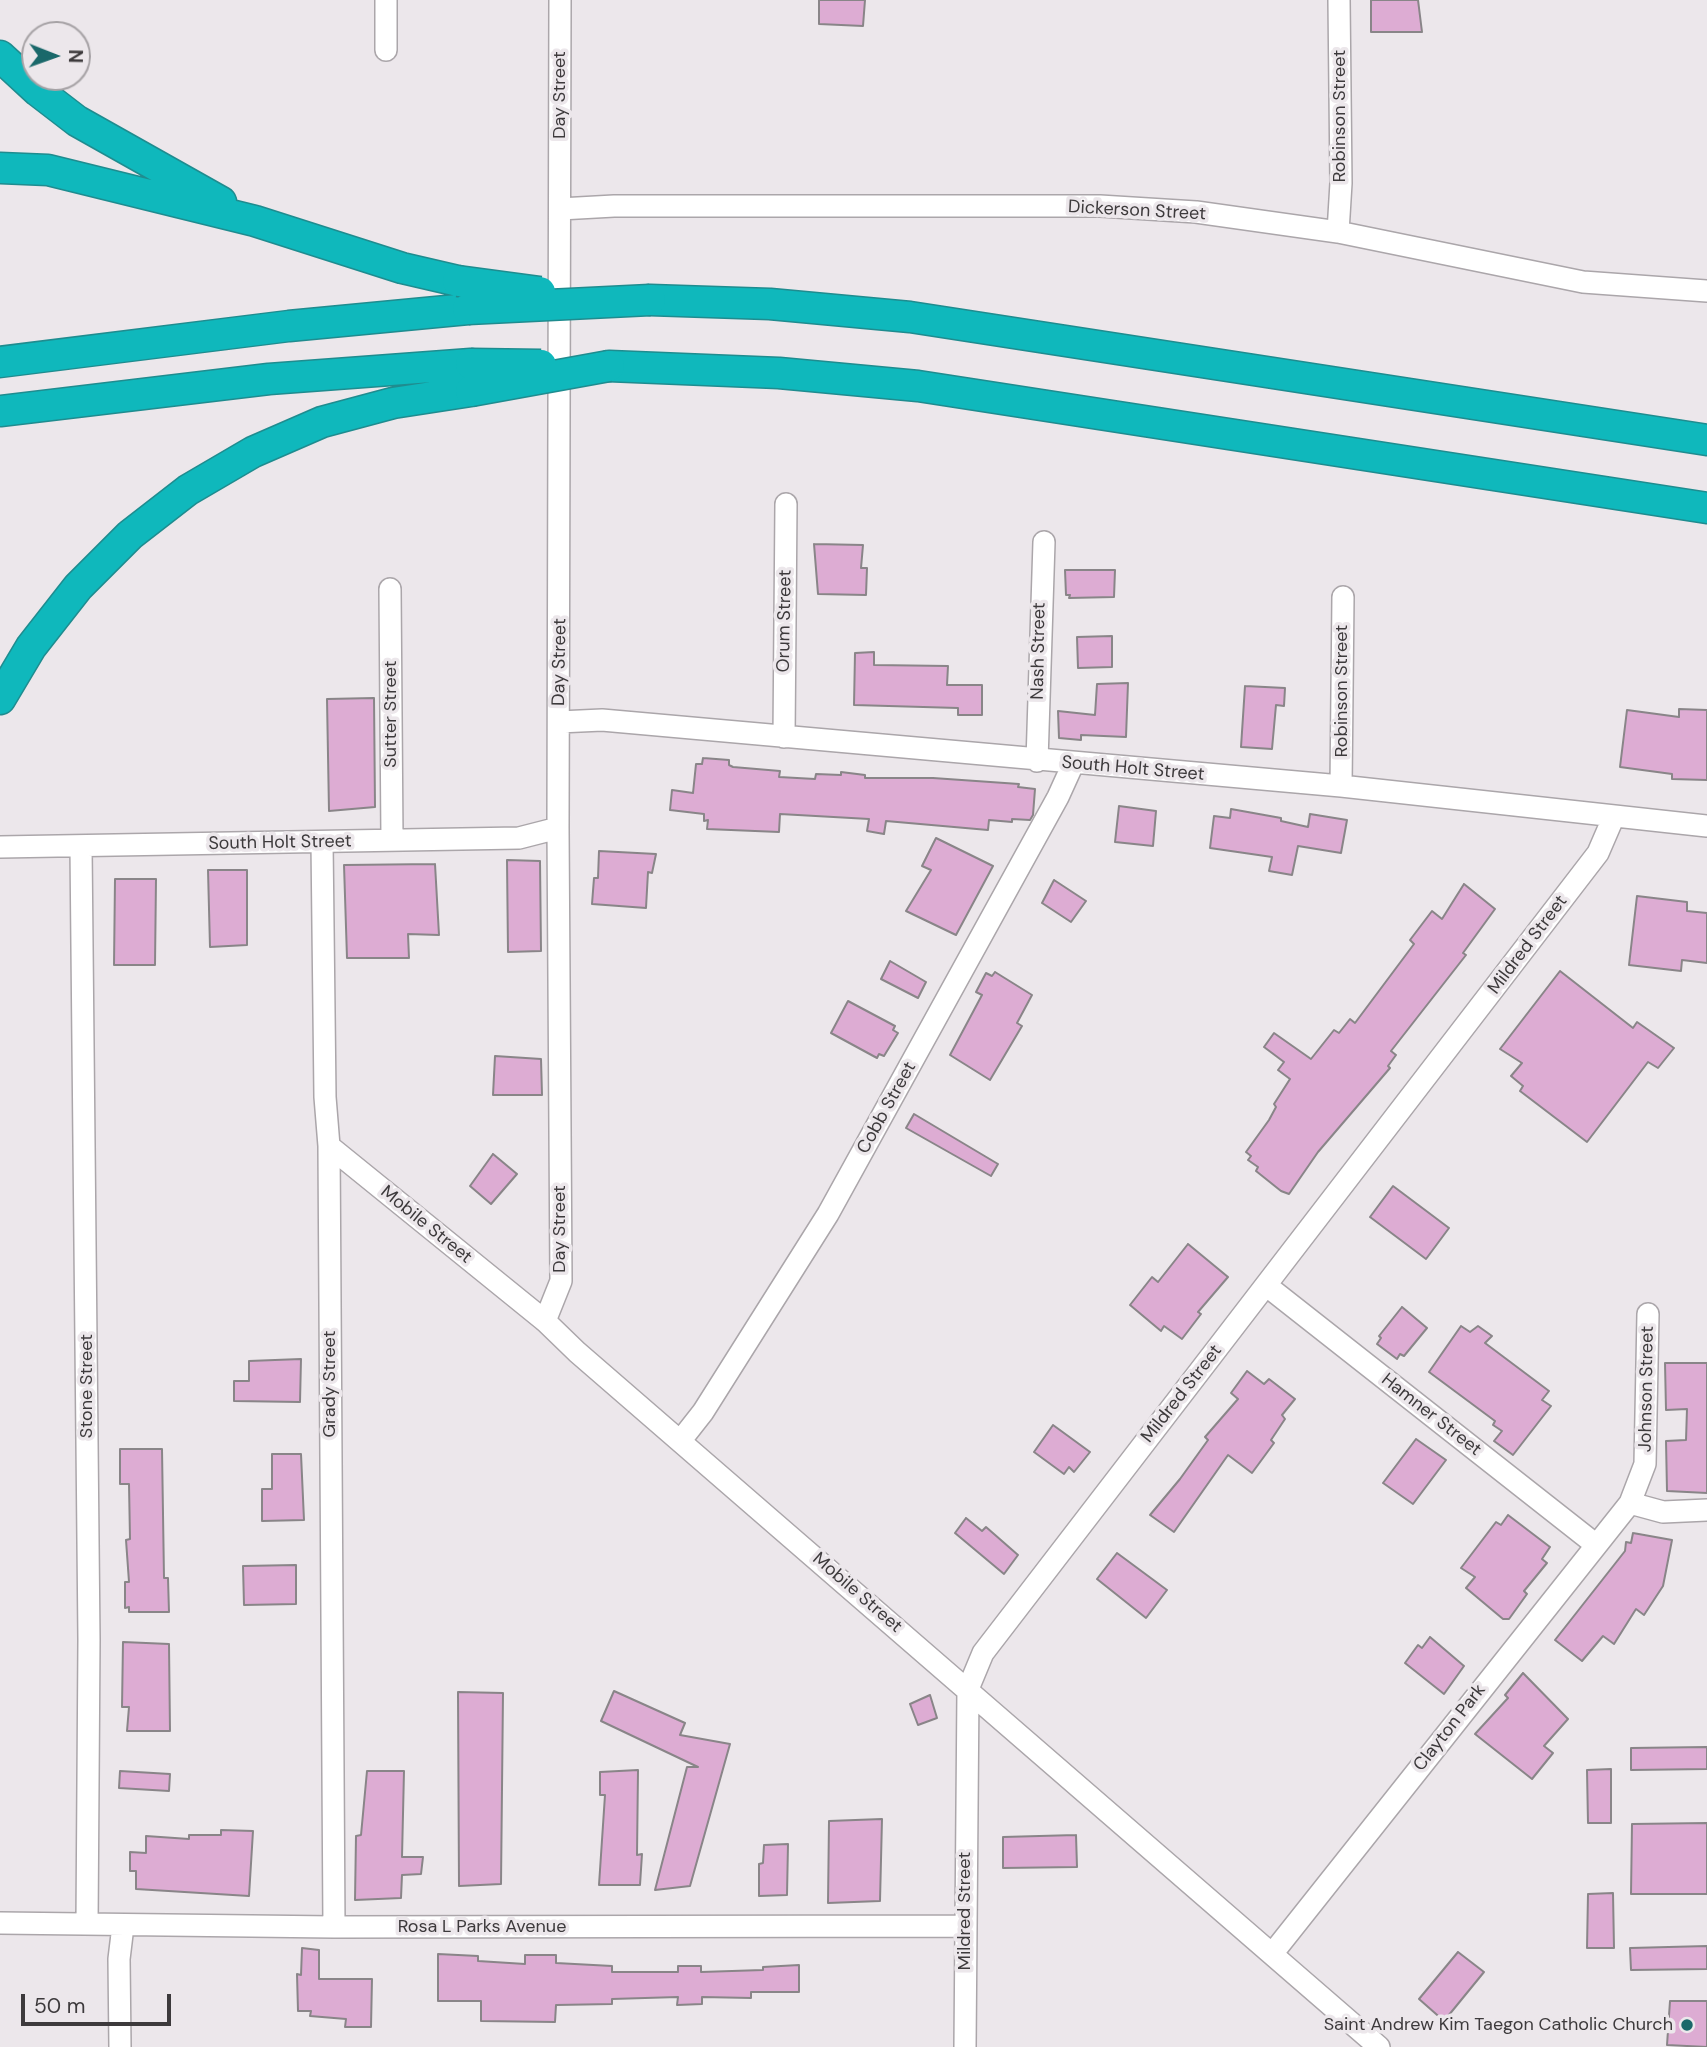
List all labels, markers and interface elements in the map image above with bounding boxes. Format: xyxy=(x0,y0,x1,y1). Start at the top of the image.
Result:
north arrow xyxy=(21,21,91,91)
text: N xyxy=(63,49,88,63)
street label: Robinson Street xyxy=(1329,50,1351,182)
street label: Day Street xyxy=(549,51,571,139)
street label: Dickerson Street xyxy=(1067,197,1207,225)
street label: Orum Street xyxy=(773,569,797,673)
street label: Nash Street xyxy=(1027,602,1051,700)
street label: Day Street xyxy=(548,618,572,706)
street label: Robinson Street xyxy=(1331,625,1353,757)
street label: Sutter Street xyxy=(380,660,402,768)
street label: South Holt Street xyxy=(1061,752,1205,786)
street label: South Holt Street xyxy=(208,831,352,855)
street label: Mildred Street xyxy=(1484,891,1572,999)
street label: Cobb Street xyxy=(853,1058,921,1158)
street label: Mobile Street xyxy=(376,1182,476,1268)
street label: Day Street xyxy=(549,1185,571,1273)
street label: Johnson Street xyxy=(1635,1326,1659,1452)
street label: Grady Street xyxy=(319,1330,341,1438)
street label: Stone Street xyxy=(76,1334,98,1438)
street label: Mildred Street xyxy=(1137,1341,1227,1447)
street label: Hamner Street xyxy=(1377,1369,1485,1461)
street label: Mobile Street xyxy=(808,1548,906,1638)
street label: Clayton Park xyxy=(1409,1680,1491,1776)
street label: Mildred Street xyxy=(954,1852,976,1970)
street label: Rosa L Parks Avenue xyxy=(398,1916,566,1938)
scale bar xyxy=(24,1980,175,2024)
text: 50 m xyxy=(34,1992,85,2020)
place label: Saint Andrew Kim Taegon Catholic Church xyxy=(1324,2014,1673,2036)
marker: Saint Andrew Kim Taegon Catholic Church xyxy=(1679,2017,1695,2033)

